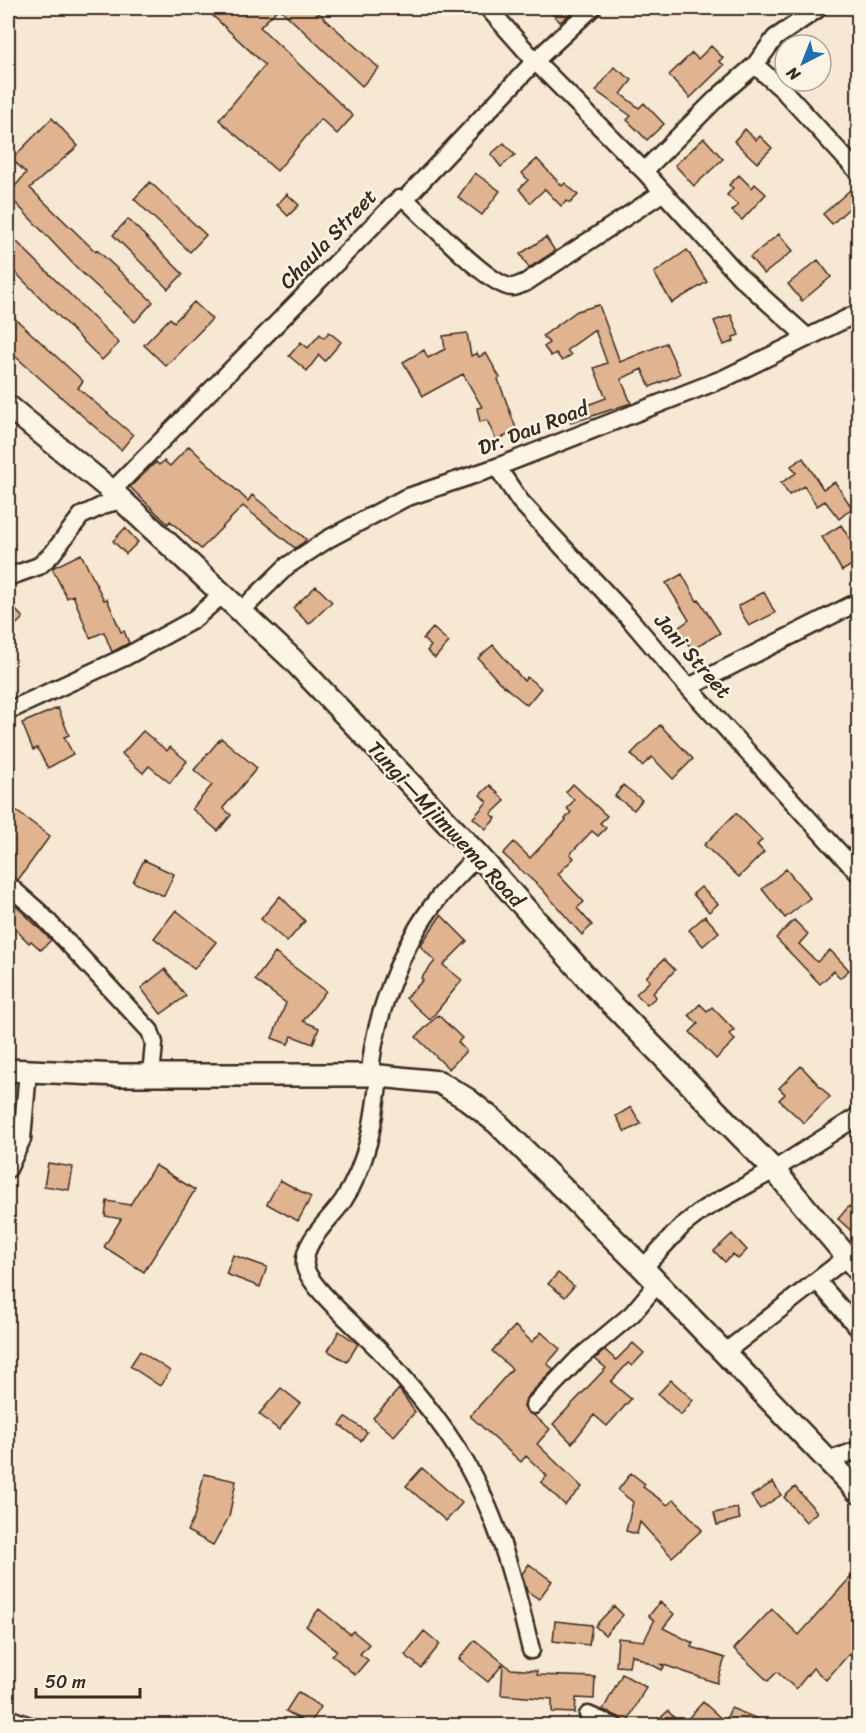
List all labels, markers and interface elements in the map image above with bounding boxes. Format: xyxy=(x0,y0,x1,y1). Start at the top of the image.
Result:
north arrow xyxy=(773,33,833,93)
text: N xyxy=(779,59,808,89)
street label: Chaula Street xyxy=(270,179,386,299)
street label: Dr. Dau Road xyxy=(472,389,596,466)
street label: Jani Street xyxy=(644,604,741,708)
street label: Tungi—Mjimwema Road xyxy=(358,731,536,918)
scale bar xyxy=(36,1661,140,1699)
text: 50 m xyxy=(45,1666,86,1698)

